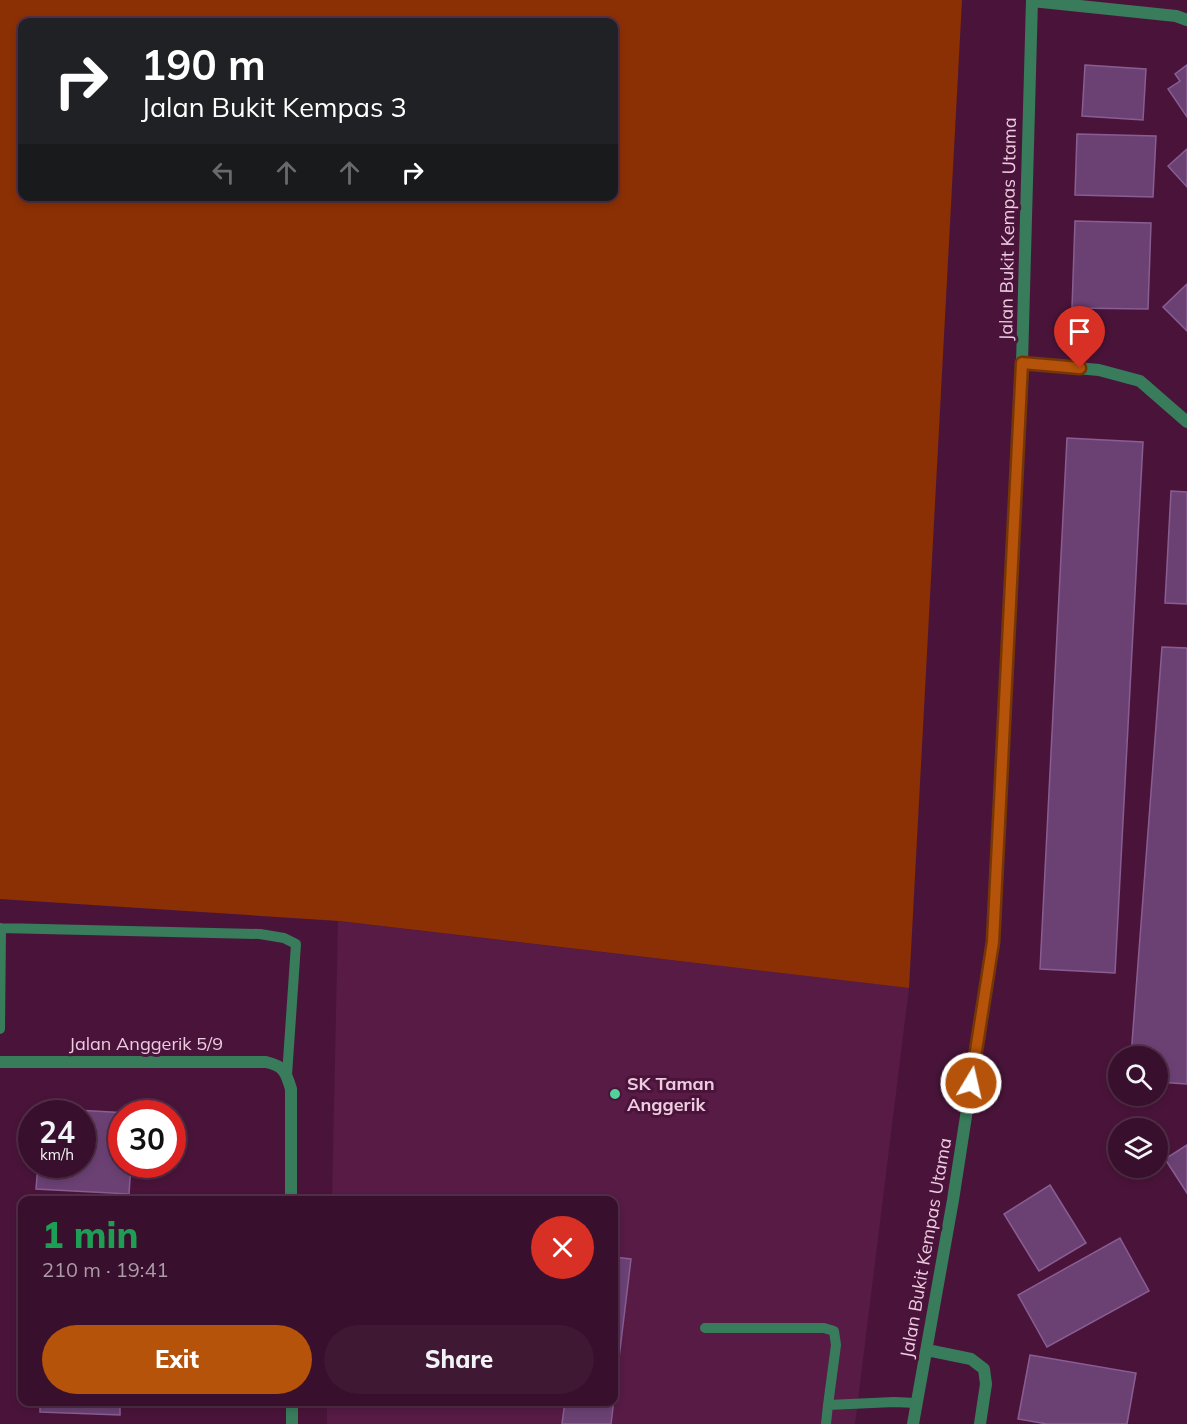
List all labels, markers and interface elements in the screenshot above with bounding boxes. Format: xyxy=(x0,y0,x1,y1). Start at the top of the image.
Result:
text: 190 m xyxy=(141,38,266,91)
icon: right xyxy=(42,42,120,120)
text: Jalan Bukit Kempas 3 xyxy=(141,90,407,124)
street label: Jalan Bukit Kempas Utama xyxy=(994,117,1021,341)
icon: left xyxy=(207,156,240,189)
icon: ahead xyxy=(270,156,303,189)
icon: ahead xyxy=(333,156,366,189)
icon: right xyxy=(396,156,429,189)
pin xyxy=(1054,306,1105,368)
icon: arrive xyxy=(1063,315,1096,348)
street label: Jalan Anggerik 5/9 xyxy=(69,1032,223,1055)
map controls xyxy=(1108,1046,1168,1178)
button: search xyxy=(1108,1046,1168,1106)
position arrow xyxy=(939,1051,1003,1115)
place label: SK Taman Anggerik xyxy=(627,1072,715,1116)
marker: SK Taman Anggerik xyxy=(608,1087,622,1101)
speed limit sign: 30 xyxy=(108,1100,186,1178)
text: 24 xyxy=(39,1113,75,1151)
button: layers xyxy=(1108,1118,1168,1178)
street label: Jalan Bukit Kempas Utama xyxy=(895,1136,956,1360)
text: km/h xyxy=(40,1145,74,1164)
text: 1 min xyxy=(42,1212,138,1257)
button: close xyxy=(531,1216,594,1279)
text: 210 m · 19:41 xyxy=(42,1257,168,1282)
button: Exit xyxy=(42,1325,312,1394)
button: Share xyxy=(324,1325,594,1394)

